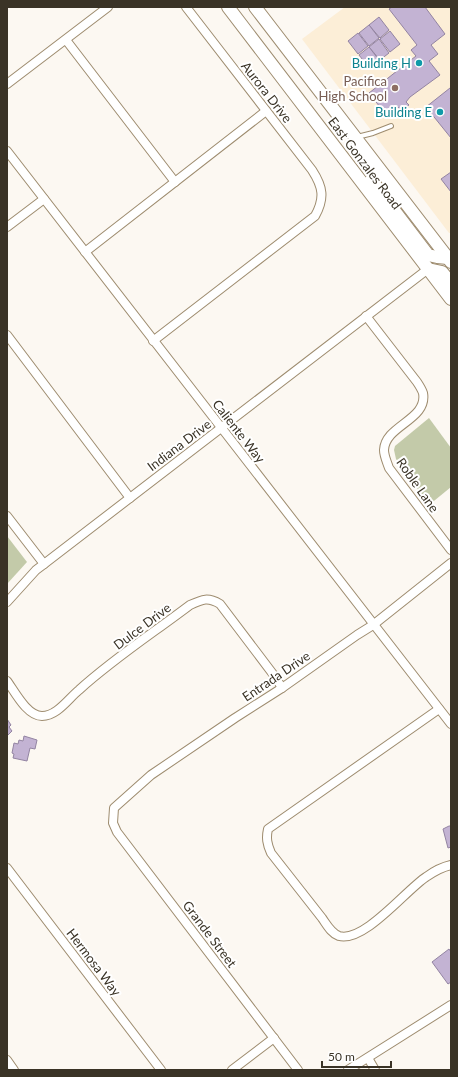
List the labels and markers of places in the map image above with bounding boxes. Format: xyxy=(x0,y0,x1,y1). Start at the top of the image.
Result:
place label: Building H xyxy=(352,55,411,71)
marker: Building H xyxy=(414,58,424,68)
place label: Pacifica High School xyxy=(318,73,387,104)
marker: Pacifica High School xyxy=(390,83,400,93)
place label: Building E xyxy=(375,104,432,120)
marker: Building E xyxy=(435,107,445,117)

